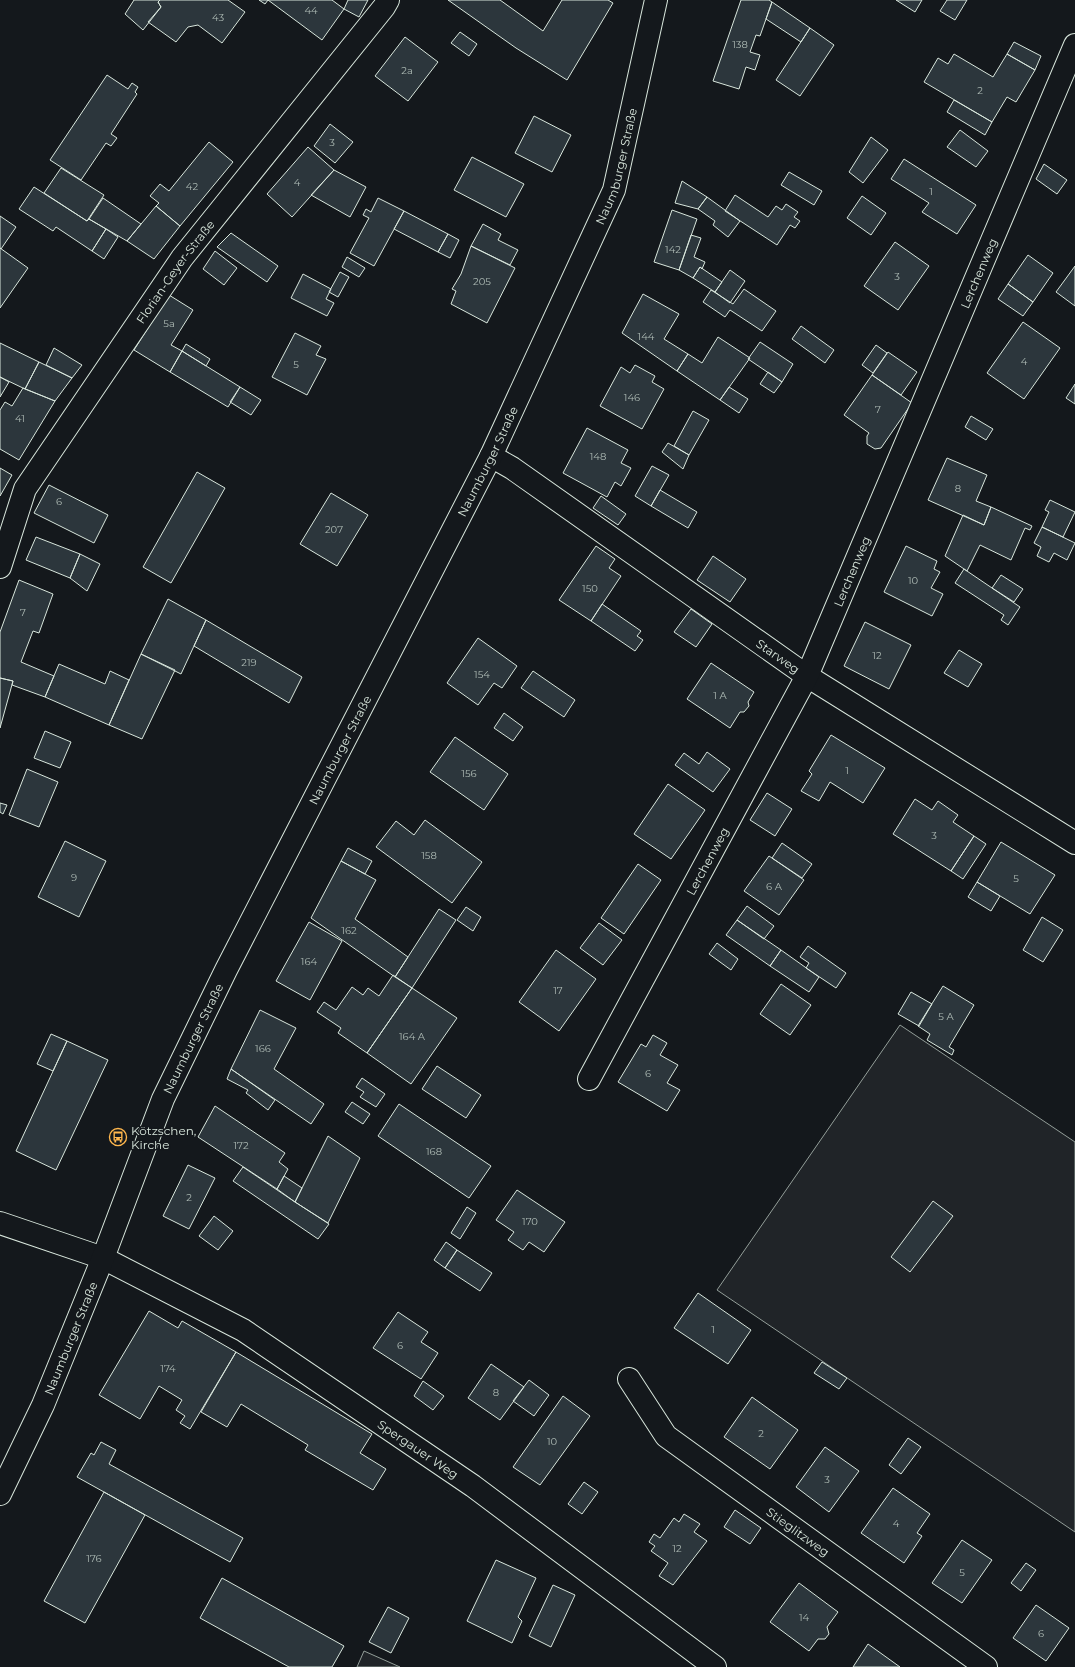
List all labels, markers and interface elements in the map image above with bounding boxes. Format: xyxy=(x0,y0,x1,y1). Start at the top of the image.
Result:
house number: 44 xyxy=(304,4,318,17)
house number: 43 xyxy=(212,11,224,24)
house number: 138 xyxy=(732,38,748,51)
house number: 2a xyxy=(401,64,413,77)
house number: 2 xyxy=(977,84,983,97)
street label: Naumburger Straße xyxy=(592,106,639,227)
house number: 3 xyxy=(329,136,335,149)
house number: 4 xyxy=(294,176,301,189)
house number: 42 xyxy=(186,180,198,193)
house number: 1 xyxy=(929,185,933,198)
street label: Florian-Geyer-Straße xyxy=(132,217,217,326)
street label: Lerchenweg xyxy=(957,236,1000,310)
house number: 142 xyxy=(665,243,681,256)
house number: 3 xyxy=(894,270,900,283)
house number: 205 xyxy=(473,275,491,288)
house number: 5a xyxy=(163,317,175,330)
house number: 144 xyxy=(638,330,655,343)
house number: 4 xyxy=(1021,355,1028,368)
house number: 5 xyxy=(293,358,299,371)
house number: 146 xyxy=(624,391,640,404)
house number: 7 xyxy=(875,403,881,416)
street label: Naumburger Straße xyxy=(454,404,521,519)
house number: 41 xyxy=(15,412,25,425)
house number: 148 xyxy=(590,450,606,463)
house number: 8 xyxy=(955,482,961,495)
house number: 6 xyxy=(56,495,62,508)
house number: 207 xyxy=(325,523,343,536)
street label: Lerchenweg xyxy=(830,534,873,609)
house number: 10 xyxy=(908,574,918,587)
house number: 150 xyxy=(582,582,598,595)
house number: 7 xyxy=(20,606,26,619)
street label: Starweg xyxy=(754,635,803,676)
house number: 12 xyxy=(872,649,882,662)
house number: 219 xyxy=(241,656,257,669)
house number: 154 xyxy=(474,668,490,681)
house number: 1 A xyxy=(713,689,728,702)
street label: Naumburger Straße xyxy=(305,692,374,807)
house number: 1 xyxy=(845,764,849,777)
house number: 156 xyxy=(461,767,477,780)
street label: Lerchenweg xyxy=(683,824,731,897)
house number: 3 xyxy=(931,829,937,842)
house number: 158 xyxy=(421,849,437,862)
house number: 9 xyxy=(71,871,77,884)
house number: 5 xyxy=(1013,872,1019,885)
house number: 6 A xyxy=(766,880,783,893)
house number: 162 xyxy=(341,924,357,937)
house number: 164 xyxy=(301,955,318,968)
street label: Naumburger Straße xyxy=(159,981,226,1096)
house number: 17 xyxy=(553,984,563,997)
house number: 5 A xyxy=(938,1010,955,1023)
house number: 164 A xyxy=(399,1030,426,1043)
house number: 166 xyxy=(255,1042,271,1055)
house number: 6 xyxy=(645,1067,651,1080)
place label: Kötzschen, Kirche xyxy=(131,1123,196,1152)
bus stop icon: Kötzschen, Kirche xyxy=(108,1127,128,1147)
house number: 172 xyxy=(233,1139,249,1152)
house number: 168 xyxy=(426,1145,442,1158)
house number: 2 xyxy=(186,1191,192,1204)
house number: 170 xyxy=(522,1215,538,1228)
street label: Naumburger Straße xyxy=(40,1279,100,1397)
house number: 1 xyxy=(711,1323,715,1336)
house number: 6 xyxy=(397,1339,403,1352)
house number: 174 xyxy=(160,1362,176,1375)
house number: 8 xyxy=(493,1386,499,1399)
street label: Spergauer Weg xyxy=(375,1416,461,1482)
house number: 2 xyxy=(758,1427,764,1440)
house number: 10 xyxy=(547,1435,557,1448)
house number: 3 xyxy=(824,1473,830,1486)
street label: Stieglitzweg xyxy=(764,1504,833,1559)
house number: 4 xyxy=(893,1517,900,1530)
house number: 12 xyxy=(672,1542,682,1555)
house number: 176 xyxy=(86,1552,102,1565)
house number: 5 xyxy=(959,1566,965,1579)
house number: 14 xyxy=(799,1611,809,1624)
house number: 6 xyxy=(1038,1627,1044,1640)

